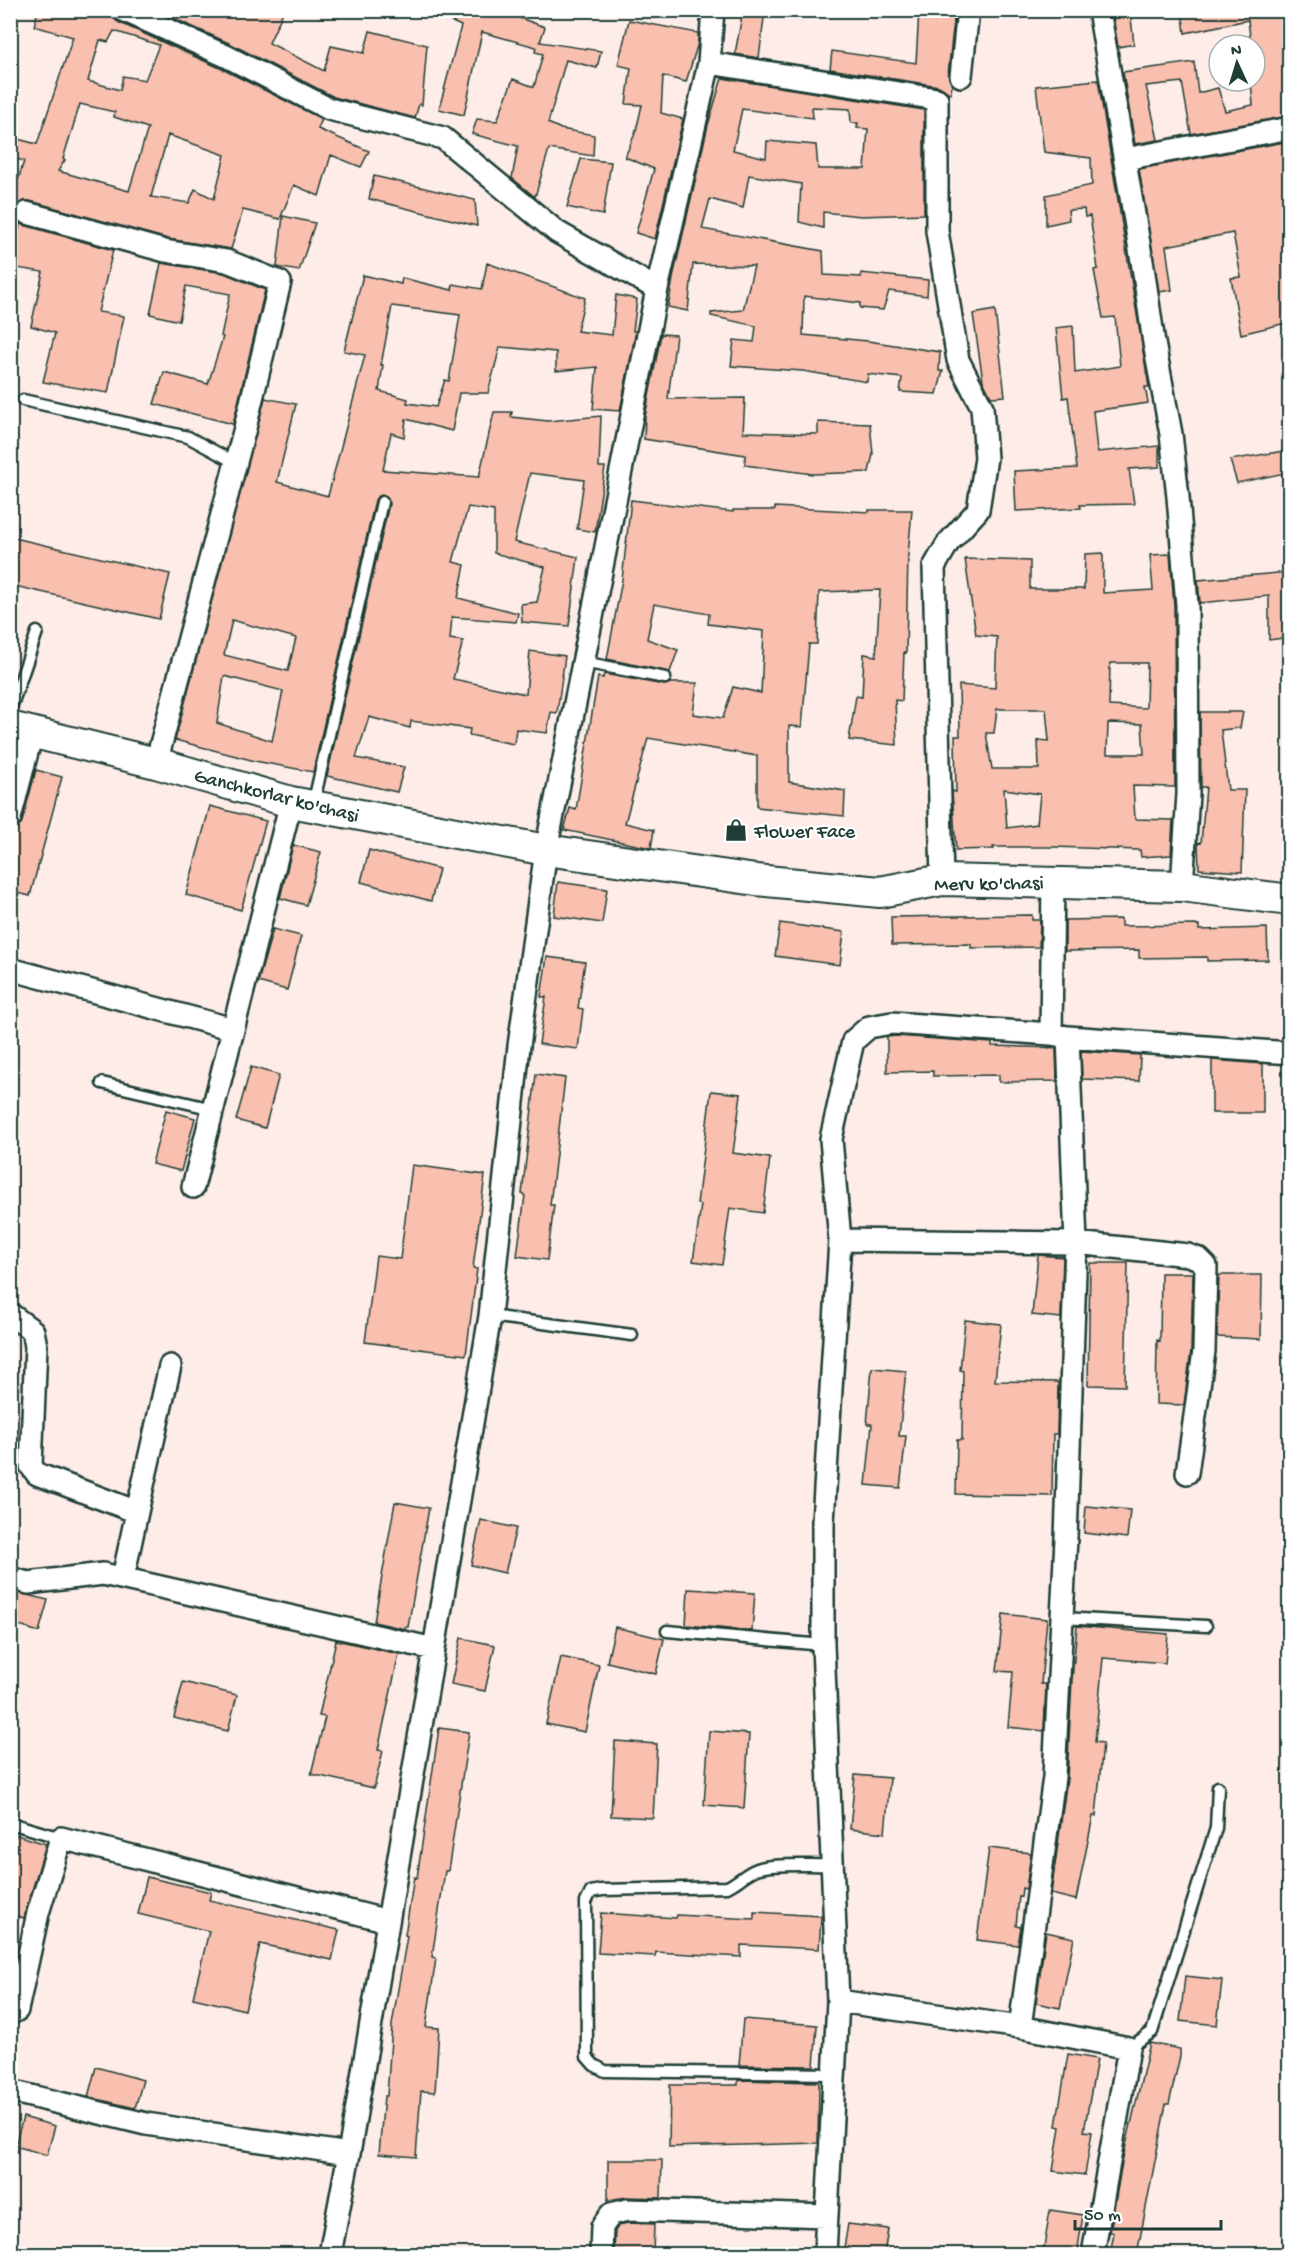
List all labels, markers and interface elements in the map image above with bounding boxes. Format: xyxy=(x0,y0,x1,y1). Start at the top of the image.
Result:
north arrow xyxy=(1207,33,1267,93)
text: N xyxy=(1230,42,1243,61)
street label: Ganchkorlar ko'chasi xyxy=(191,766,361,829)
shop icon: Flower Face xyxy=(723,817,749,843)
place label: Flower Face xyxy=(753,822,856,845)
street label: Merv ko'chasi xyxy=(934,873,1044,898)
scale bar xyxy=(1075,2193,1220,2231)
text: 50 m xyxy=(1084,2206,1121,2227)

